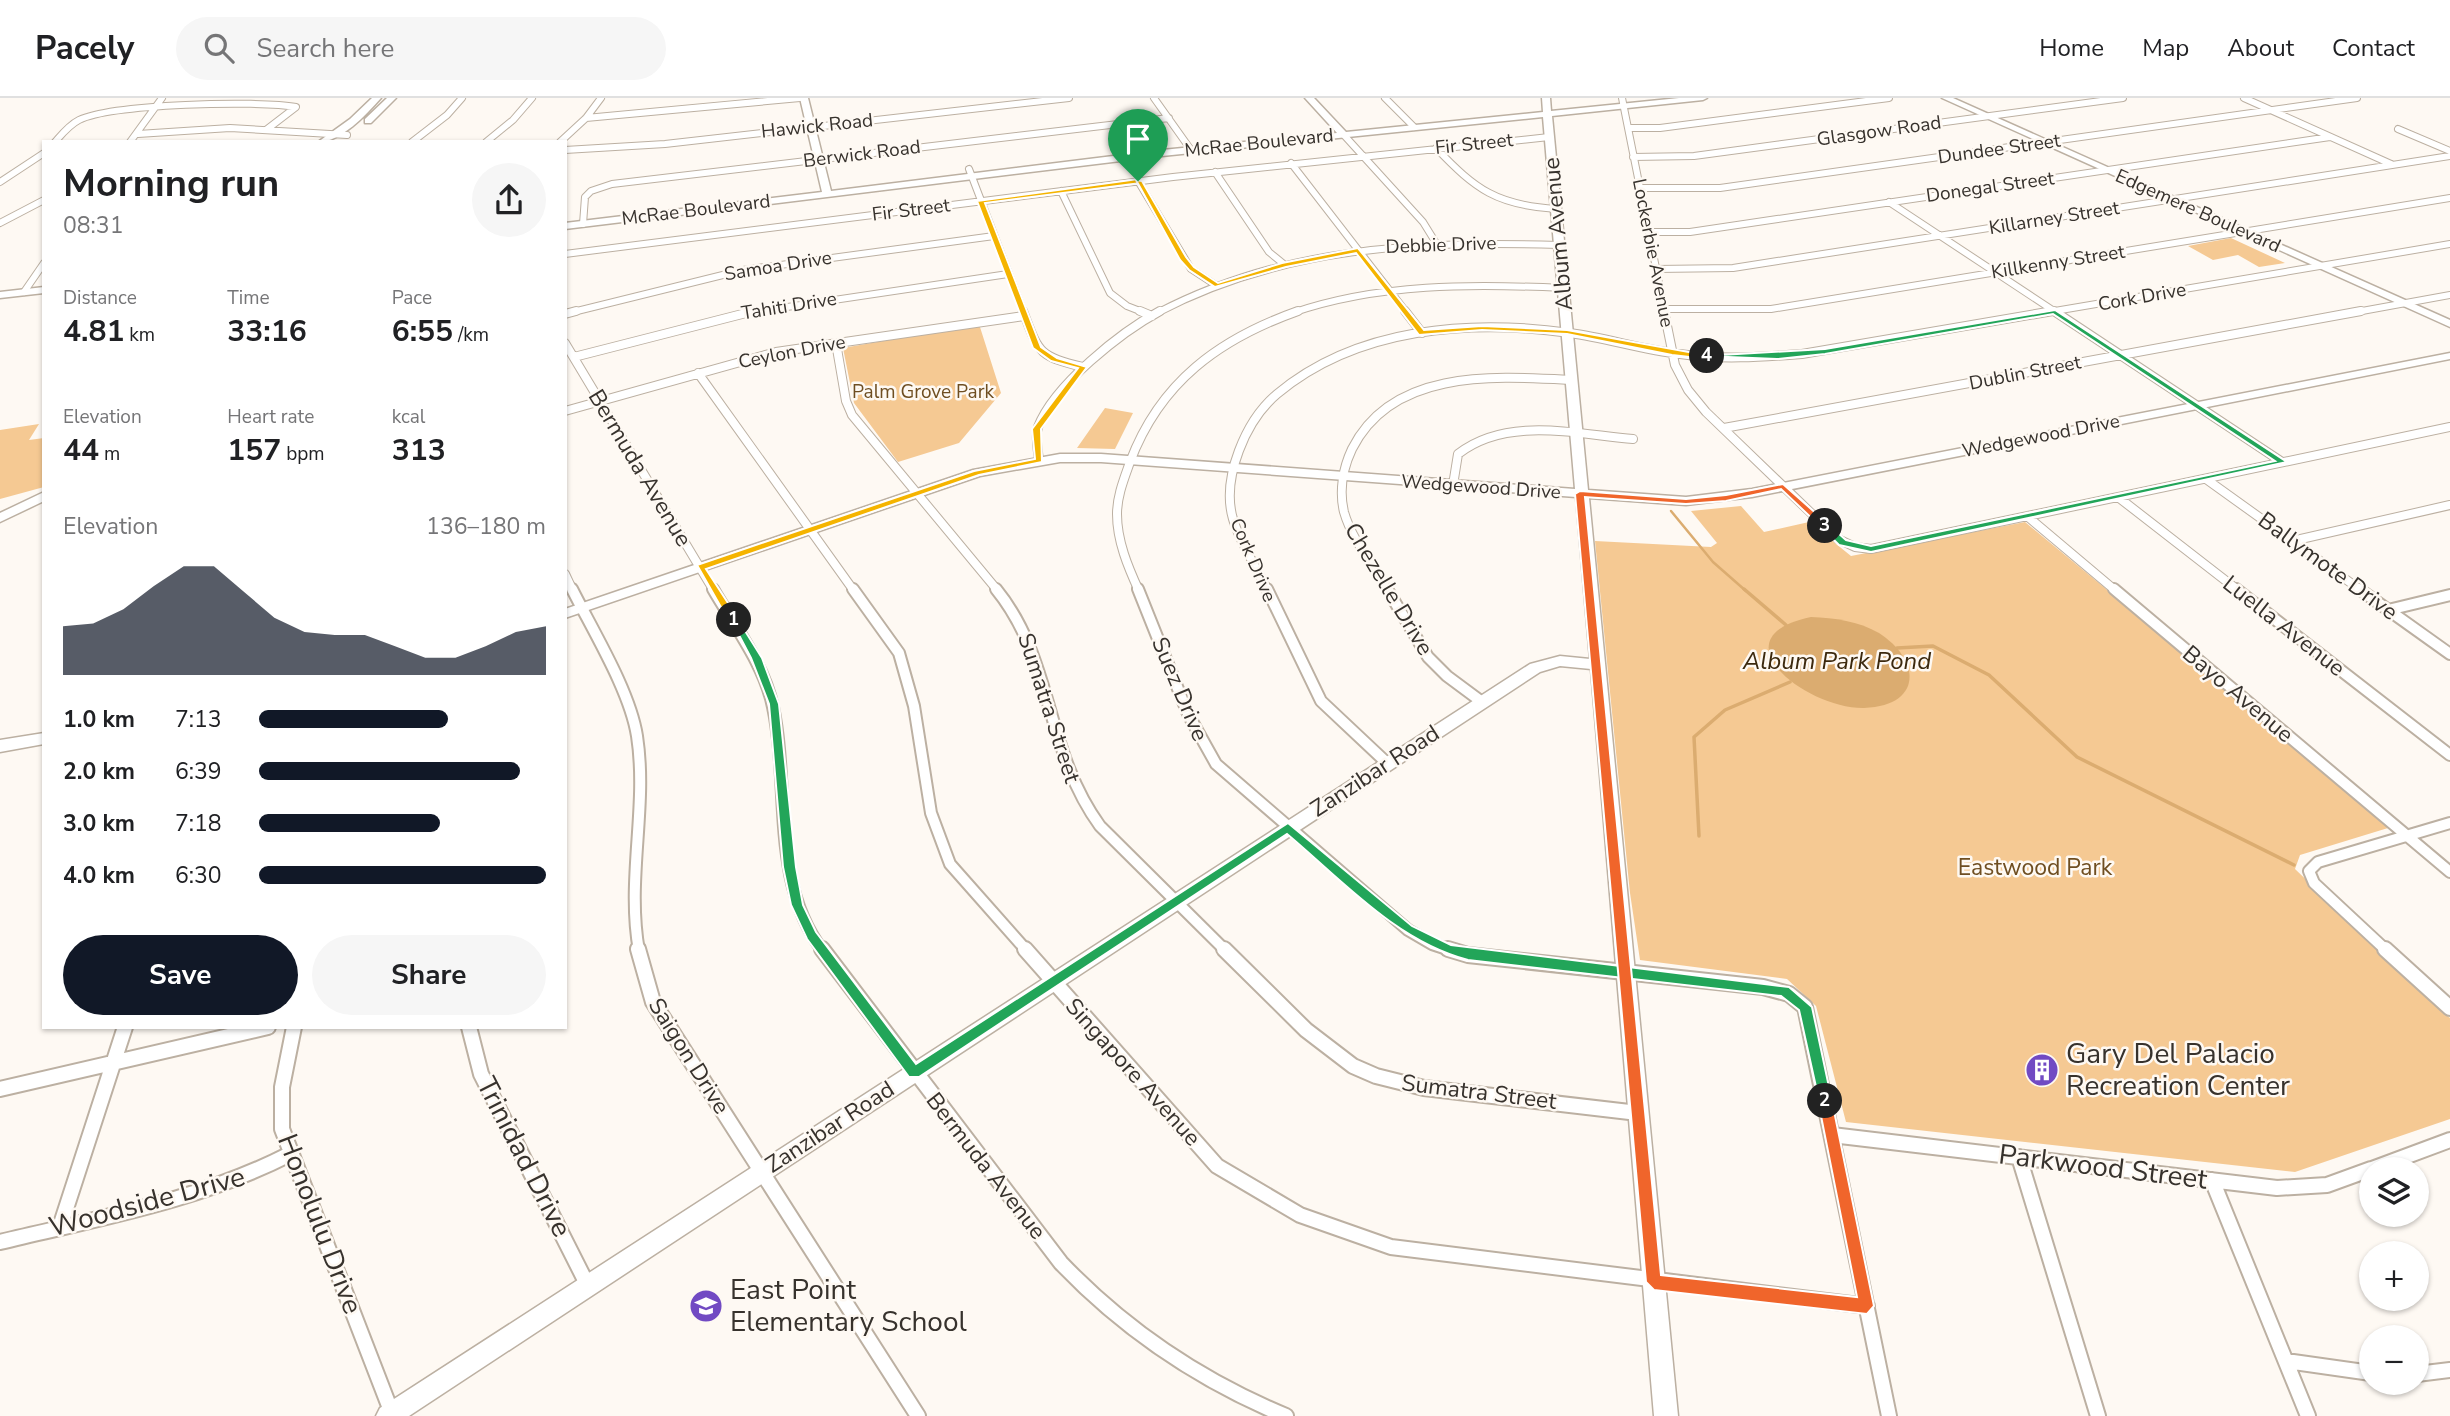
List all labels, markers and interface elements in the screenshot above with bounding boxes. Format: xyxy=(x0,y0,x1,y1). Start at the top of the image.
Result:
search box xyxy=(176,17,666,80)
text: Pacely xyxy=(35,26,134,71)
icon: search xyxy=(200,29,238,67)
text: Search here xyxy=(256,31,394,66)
text: Home xyxy=(2039,32,2104,64)
text: Map xyxy=(2142,32,2189,64)
text: About xyxy=(2227,32,2294,64)
text: Contact xyxy=(2332,32,2415,64)
street label: Hawick Road xyxy=(760,107,874,145)
pin xyxy=(1108,109,1168,181)
street label: Glasgow Road xyxy=(1815,109,1943,153)
icon: arrive xyxy=(1119,120,1157,158)
street label: McRae Boulevard xyxy=(1183,122,1335,164)
street label: Fir Street xyxy=(1434,127,1515,161)
street label: Dundee Street xyxy=(1936,127,2062,170)
street label: Berwick Road xyxy=(802,134,922,174)
street label: Album Avenue xyxy=(1536,156,1580,312)
text: Morning run xyxy=(63,158,279,209)
button: share xyxy=(472,163,546,237)
street label: Edgemere Boulevard xyxy=(2111,163,2285,259)
street label: Donegal Street xyxy=(1924,165,2056,209)
street label: Lockerbie Avenue xyxy=(1626,176,1680,330)
street label: McRae Boulevard xyxy=(620,188,772,232)
street label: Fir Street xyxy=(871,192,952,228)
street label: Killarney Street xyxy=(1987,195,2121,241)
text: 08:31 xyxy=(63,210,123,241)
street label: Debbie Drive xyxy=(1385,230,1497,260)
street label: Killkenny Street xyxy=(1989,239,2127,285)
street label: Samoa Drive xyxy=(722,245,834,287)
street label: Cork Drive xyxy=(2096,276,2188,318)
text: Distance xyxy=(63,285,137,311)
text: Time xyxy=(227,285,270,311)
text: Pace xyxy=(392,285,432,311)
street label: Tahiti Drive xyxy=(739,286,839,326)
text: 4.81 xyxy=(63,311,124,352)
text: 33:16 xyxy=(227,311,307,352)
text: 6:55 xyxy=(392,311,453,352)
text: km xyxy=(124,322,155,348)
text: /km xyxy=(453,322,489,348)
street label: Ceylon Drive xyxy=(736,329,848,375)
pin: 4 xyxy=(1690,338,1724,374)
text: 4 xyxy=(1701,342,1712,368)
street label: Dublin Street xyxy=(1967,349,2083,397)
park label: Palm Grove Park xyxy=(852,379,994,405)
street label: Bermuda Avenue xyxy=(581,384,699,552)
text: Elevation xyxy=(63,404,142,430)
text: Heart rate xyxy=(227,404,314,430)
text: kcal xyxy=(392,404,425,430)
street label: Wedgewood Drive xyxy=(1960,408,2122,464)
text: 44 xyxy=(63,430,99,471)
text: 157 xyxy=(227,430,281,471)
text: 313 xyxy=(392,430,446,471)
text: m xyxy=(99,441,120,467)
text: bpm xyxy=(281,441,325,467)
street label: Wedgewood Drive xyxy=(1400,468,1562,506)
street label: Ballymote Drive xyxy=(2252,505,2404,627)
pin: 3 xyxy=(1808,508,1842,544)
text: Elevation xyxy=(63,511,158,542)
text: 136–180 m xyxy=(426,511,546,542)
text: 3 xyxy=(1819,512,1830,538)
street label: Cork Drive xyxy=(1224,514,1282,606)
street label: Chezelle Drive xyxy=(1337,517,1441,661)
street label: Luella Avenue xyxy=(2216,568,2352,684)
pin: 1 xyxy=(716,602,752,638)
text: 1 xyxy=(728,606,739,632)
street label: Sumatra Street xyxy=(1010,629,1088,788)
street label: Suez Drive xyxy=(1144,632,1216,746)
street label: Bayo Avenue xyxy=(2176,638,2300,750)
water label: Album Park Pond xyxy=(1742,645,1931,677)
text: 1.0 km xyxy=(63,704,135,735)
text: 7:13 xyxy=(175,704,222,735)
street label: Zanzibar Road xyxy=(1305,718,1445,824)
text: 2.0 km xyxy=(63,756,135,787)
text: 6:39 xyxy=(175,756,222,787)
text: 3.0 km xyxy=(63,808,135,839)
text: 7:18 xyxy=(175,808,222,839)
park label: Eastwood Park xyxy=(1958,852,2113,883)
text: 4.0 km xyxy=(63,860,135,891)
text: 6:30 xyxy=(175,860,222,891)
button: Save xyxy=(63,935,298,1015)
button: Share xyxy=(312,935,546,1015)
street label: Singapore Avenue xyxy=(1058,991,1208,1153)
street label: Saigon Drive xyxy=(641,992,737,1120)
place label: Gary Del Palacio Recreation Center xyxy=(2066,1035,2290,1105)
building icon: Gary Del Palacio Recreation Center xyxy=(2023,1051,2061,1089)
street label: Sumatra Street xyxy=(1400,1067,1559,1117)
street label: Trinidad Drive xyxy=(467,1071,581,1243)
street label: Zanzibar Road xyxy=(760,1074,900,1180)
pin: 2 xyxy=(1808,1084,1842,1118)
street label: Bermuda Avenue xyxy=(919,1086,1053,1246)
text: 2 xyxy=(1819,1087,1830,1113)
street label: Honolulu Drive xyxy=(268,1129,372,1319)
street label: Parkwood Street xyxy=(1997,1135,2210,1199)
map controls xyxy=(2359,1157,2429,1395)
button: layers xyxy=(2359,1157,2429,1227)
street label: Woodside Drive xyxy=(45,1158,249,1246)
button: + xyxy=(2359,1241,2429,1311)
place label: East Point Elementary School xyxy=(730,1271,967,1341)
school or university icon: East Point Elementary School xyxy=(687,1287,725,1325)
button: − xyxy=(2359,1325,2429,1395)

